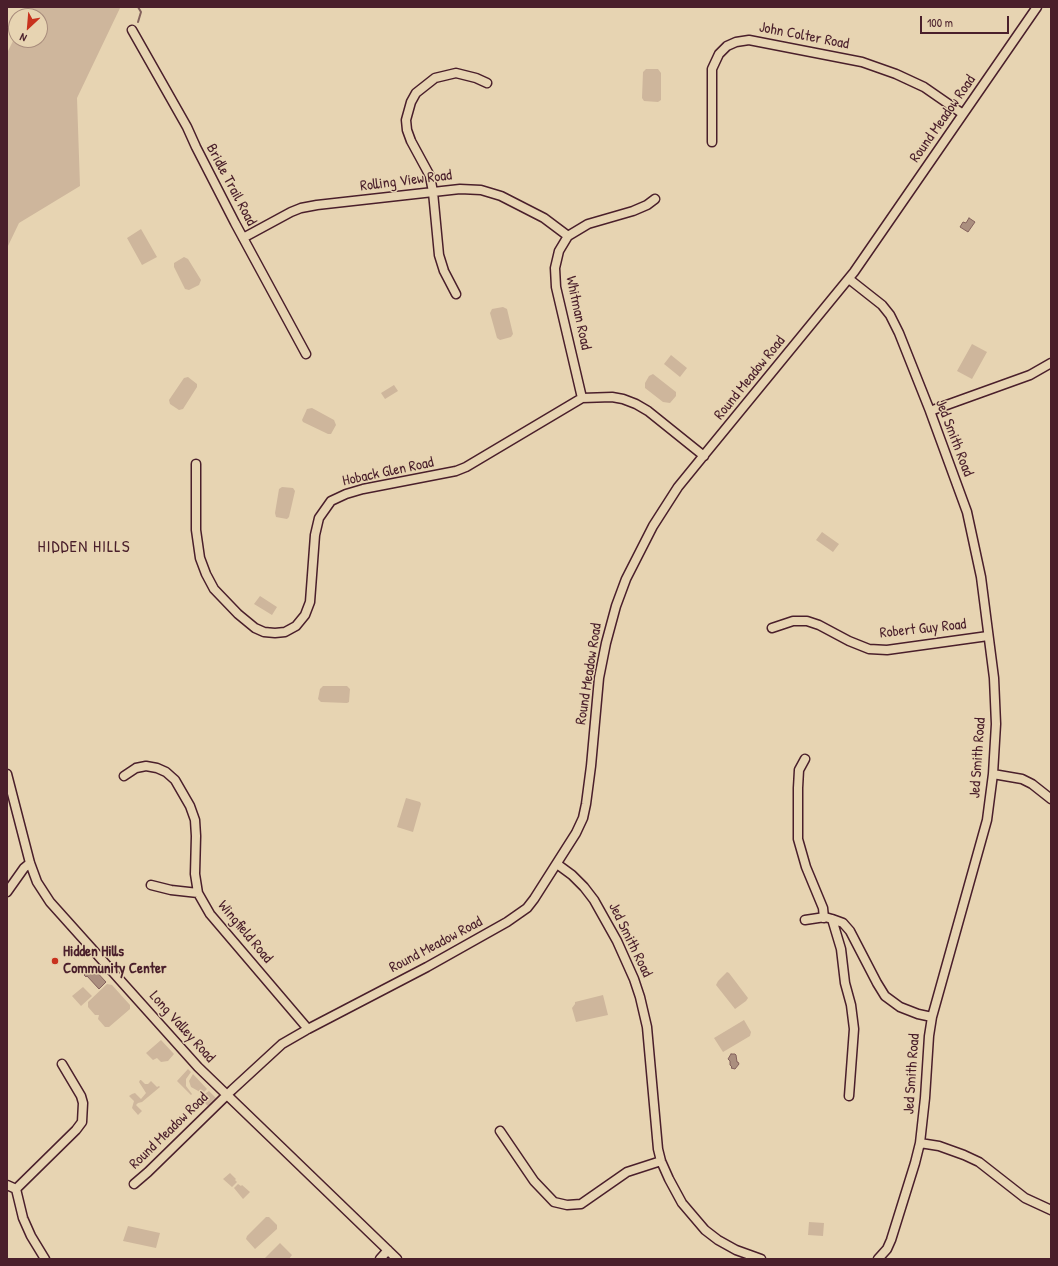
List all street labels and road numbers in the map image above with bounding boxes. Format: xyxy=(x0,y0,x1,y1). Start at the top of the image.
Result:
street label: John Colter Road xyxy=(757,18,851,54)
street label: Round Meadow Road xyxy=(906,72,980,166)
street label: Bridle Trail Road xyxy=(202,141,260,229)
street label: Rolling View Road xyxy=(359,166,453,196)
street label: Whitman Road xyxy=(561,274,595,352)
street label: Round Meadow Road xyxy=(711,332,789,424)
street label: Jed Smith Road xyxy=(931,397,977,479)
street label: Hoback Glen Road xyxy=(341,454,435,490)
street label: Robert Guy Road xyxy=(879,616,967,642)
street label: Round Meadow Road xyxy=(572,622,606,726)
street label: Jed Smith Road xyxy=(966,717,990,799)
street label: Wingfield Road xyxy=(214,897,276,967)
street label: Jed Smith Road xyxy=(604,900,656,980)
street label: Round Meadow Road xyxy=(386,913,486,977)
street label: Long Valley Road xyxy=(145,988,219,1066)
street label: Jed Smith Road xyxy=(900,1033,924,1115)
street label: Round Meadow Road xyxy=(126,1089,212,1173)

